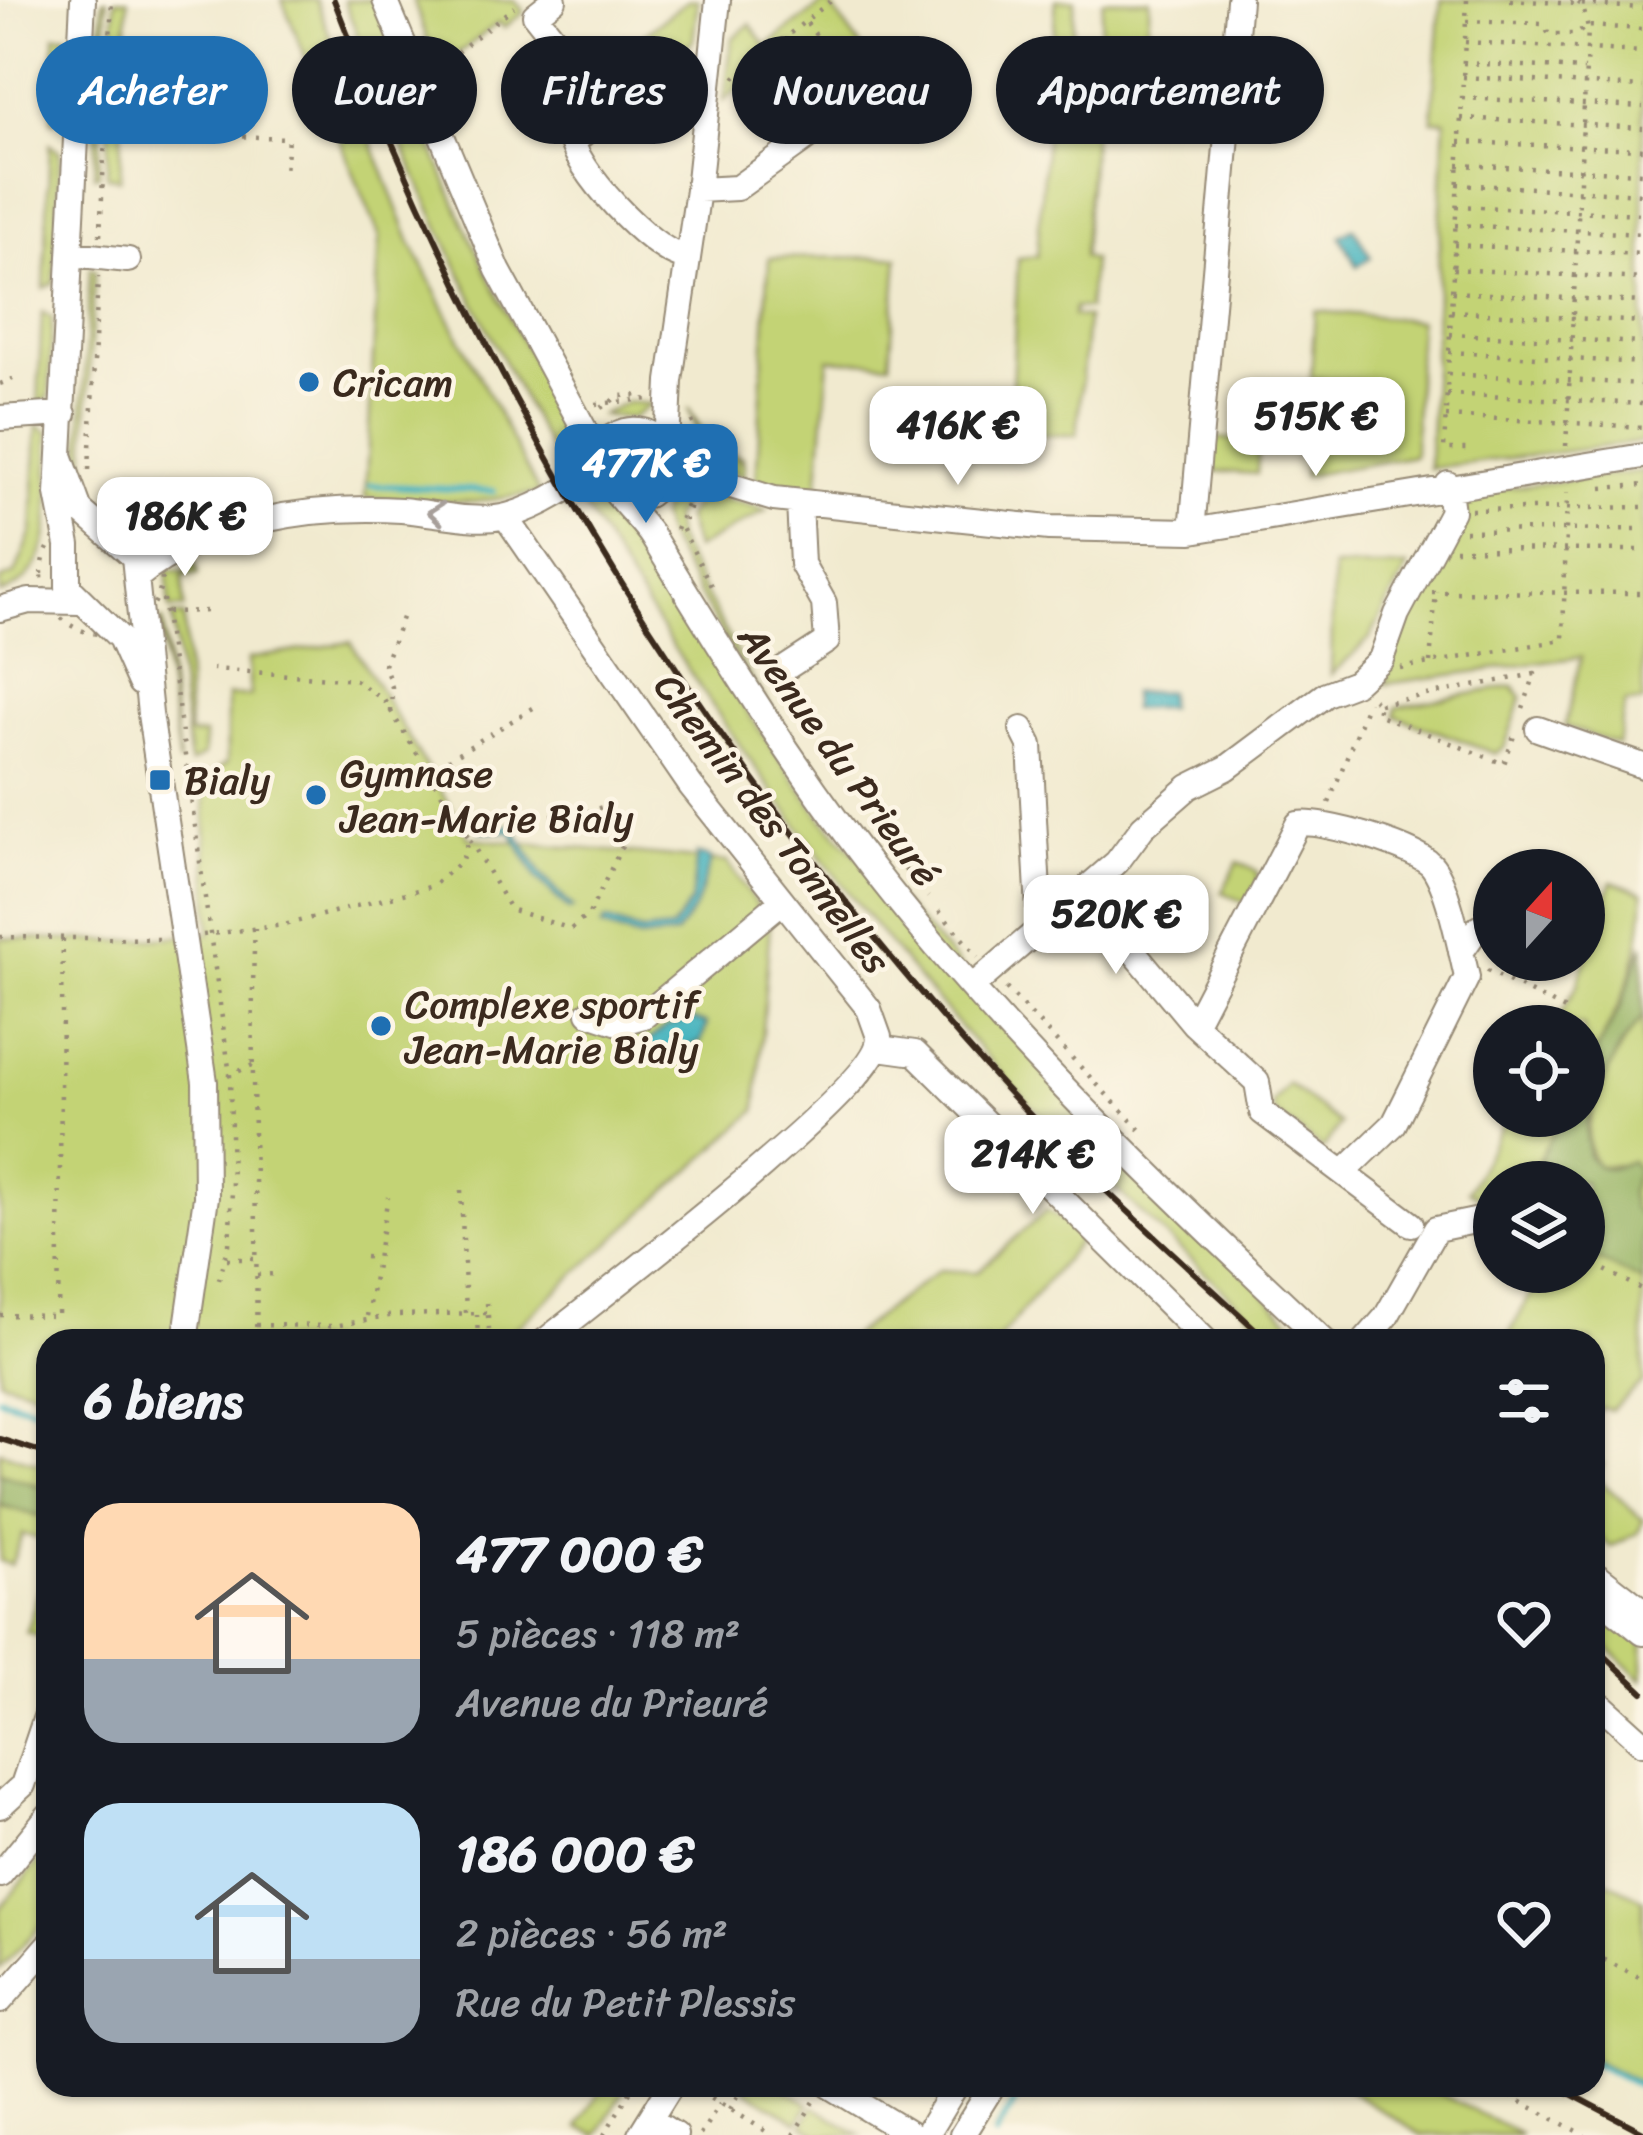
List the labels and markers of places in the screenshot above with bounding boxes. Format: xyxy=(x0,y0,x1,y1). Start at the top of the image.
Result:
place label: Cricam xyxy=(333,348,453,417)
marker: Cricam xyxy=(296,369,322,395)
pin: 515K € xyxy=(1218,377,1414,479)
pin: 416K € xyxy=(860,386,1056,488)
pin: 477K € xyxy=(548,424,744,526)
pin: 186K € xyxy=(87,477,283,579)
place label: Gymnase Jean-Marie Bialy xyxy=(338,739,634,853)
place label: Bialy xyxy=(184,746,271,815)
marker: Bialy xyxy=(147,767,173,793)
marker: Gymnase Jean-Marie Bialy xyxy=(303,782,329,808)
pin: 520K € xyxy=(1018,875,1214,977)
place label: Complexe sportif Jean-Marie Bialy xyxy=(403,970,702,1084)
marker: Complexe sportif Jean-Marie Bialy xyxy=(368,1013,394,1039)
pin: 214K € xyxy=(935,1115,1131,1217)

